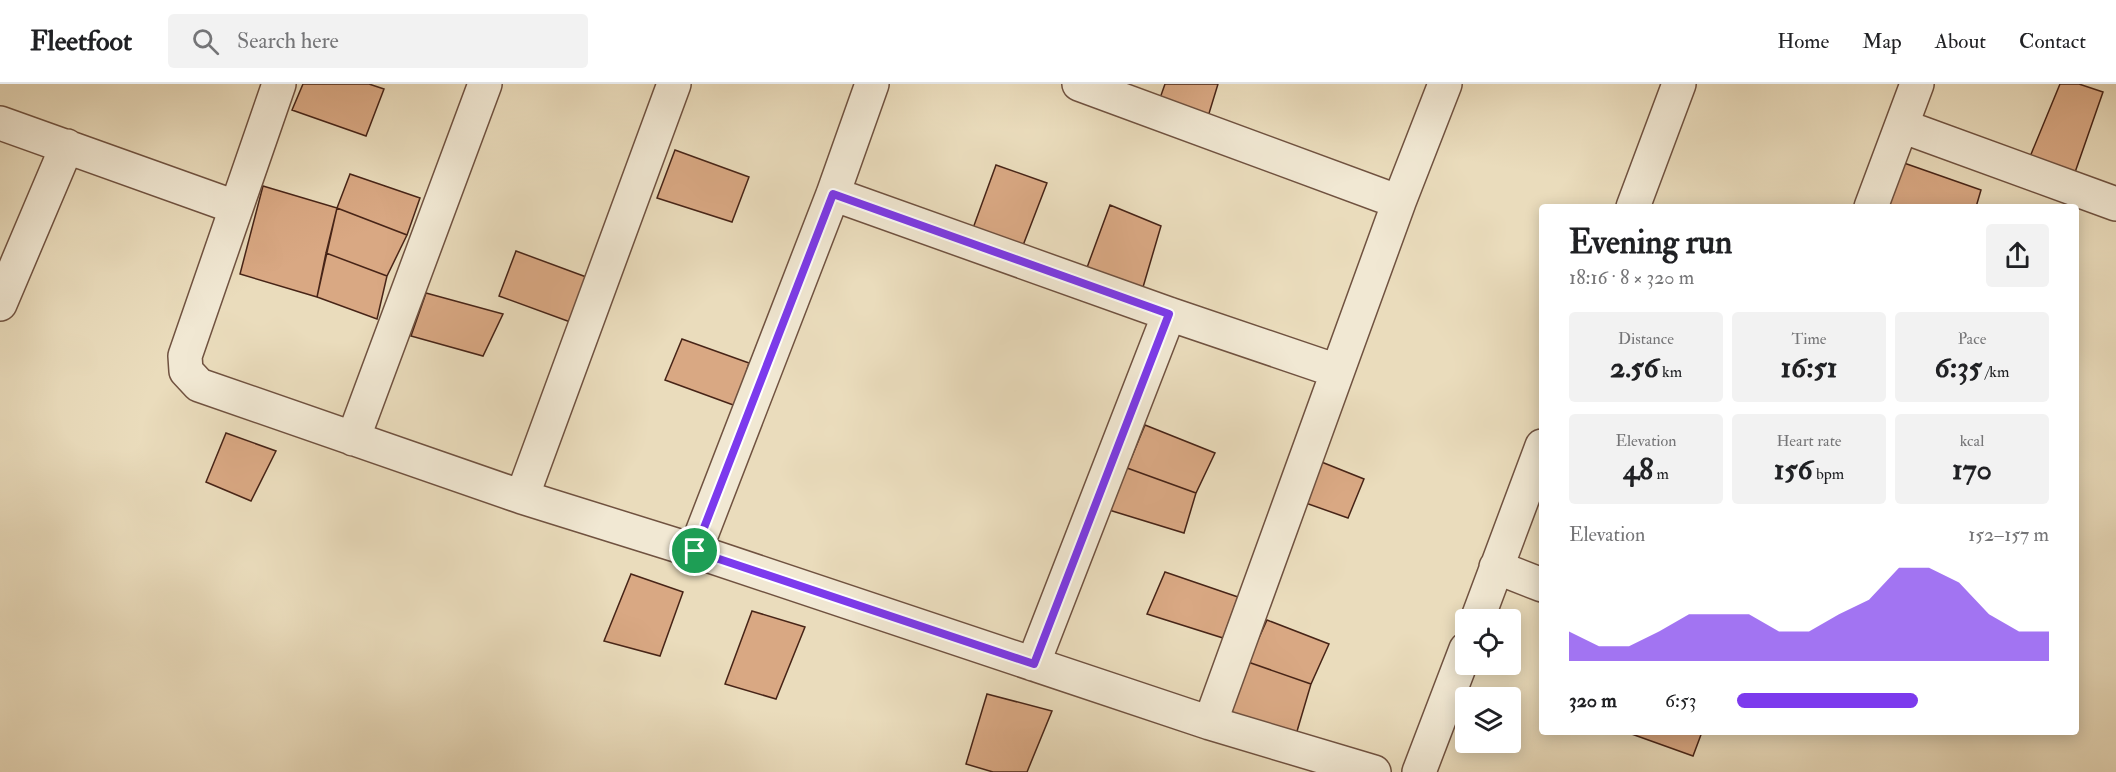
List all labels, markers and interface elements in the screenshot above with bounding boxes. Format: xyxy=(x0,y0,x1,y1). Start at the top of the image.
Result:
search box xyxy=(168,14,588,68)
text: Fleetfoot xyxy=(30,24,132,59)
icon: search xyxy=(189,25,222,58)
text: Search here xyxy=(237,27,339,55)
text: Home xyxy=(1777,28,1829,55)
text: Map xyxy=(1862,28,1902,55)
text: About xyxy=(1935,28,1986,55)
text: Contact xyxy=(2019,28,2086,55)
text: Evening run xyxy=(1569,222,1732,263)
button: share xyxy=(1986,224,2049,287)
text: 18:16 · 8 × 320 m xyxy=(1569,265,1694,290)
text: Distance xyxy=(1618,329,1674,349)
text: Time xyxy=(1792,329,1826,349)
text: Pace xyxy=(1958,329,1986,349)
text: 2.56 xyxy=(1610,349,1659,386)
text: 16:51 xyxy=(1780,349,1838,386)
text: 6:35 xyxy=(1935,349,1982,386)
text: km xyxy=(1659,362,1682,382)
text: /km xyxy=(1982,362,2009,382)
text: Elevation xyxy=(1616,431,1676,451)
text: Heart rate xyxy=(1776,431,1842,451)
text: kcal xyxy=(1960,431,1984,451)
text: 48 xyxy=(1623,451,1653,488)
text: 156 xyxy=(1774,451,1813,488)
text: 170 xyxy=(1952,451,1992,488)
text: m xyxy=(1653,464,1669,484)
text: bpm xyxy=(1813,464,1844,484)
text: Elevation xyxy=(1569,522,1645,547)
text: 152–157 m xyxy=(1968,522,2049,547)
pin xyxy=(669,525,720,576)
icon: arrive xyxy=(678,534,711,567)
map controls xyxy=(1455,609,1521,753)
button: locate xyxy=(1455,609,1521,675)
button: layers xyxy=(1455,687,1521,753)
text: 320 m xyxy=(1569,688,1617,713)
text: 6:53 xyxy=(1665,688,1697,713)

